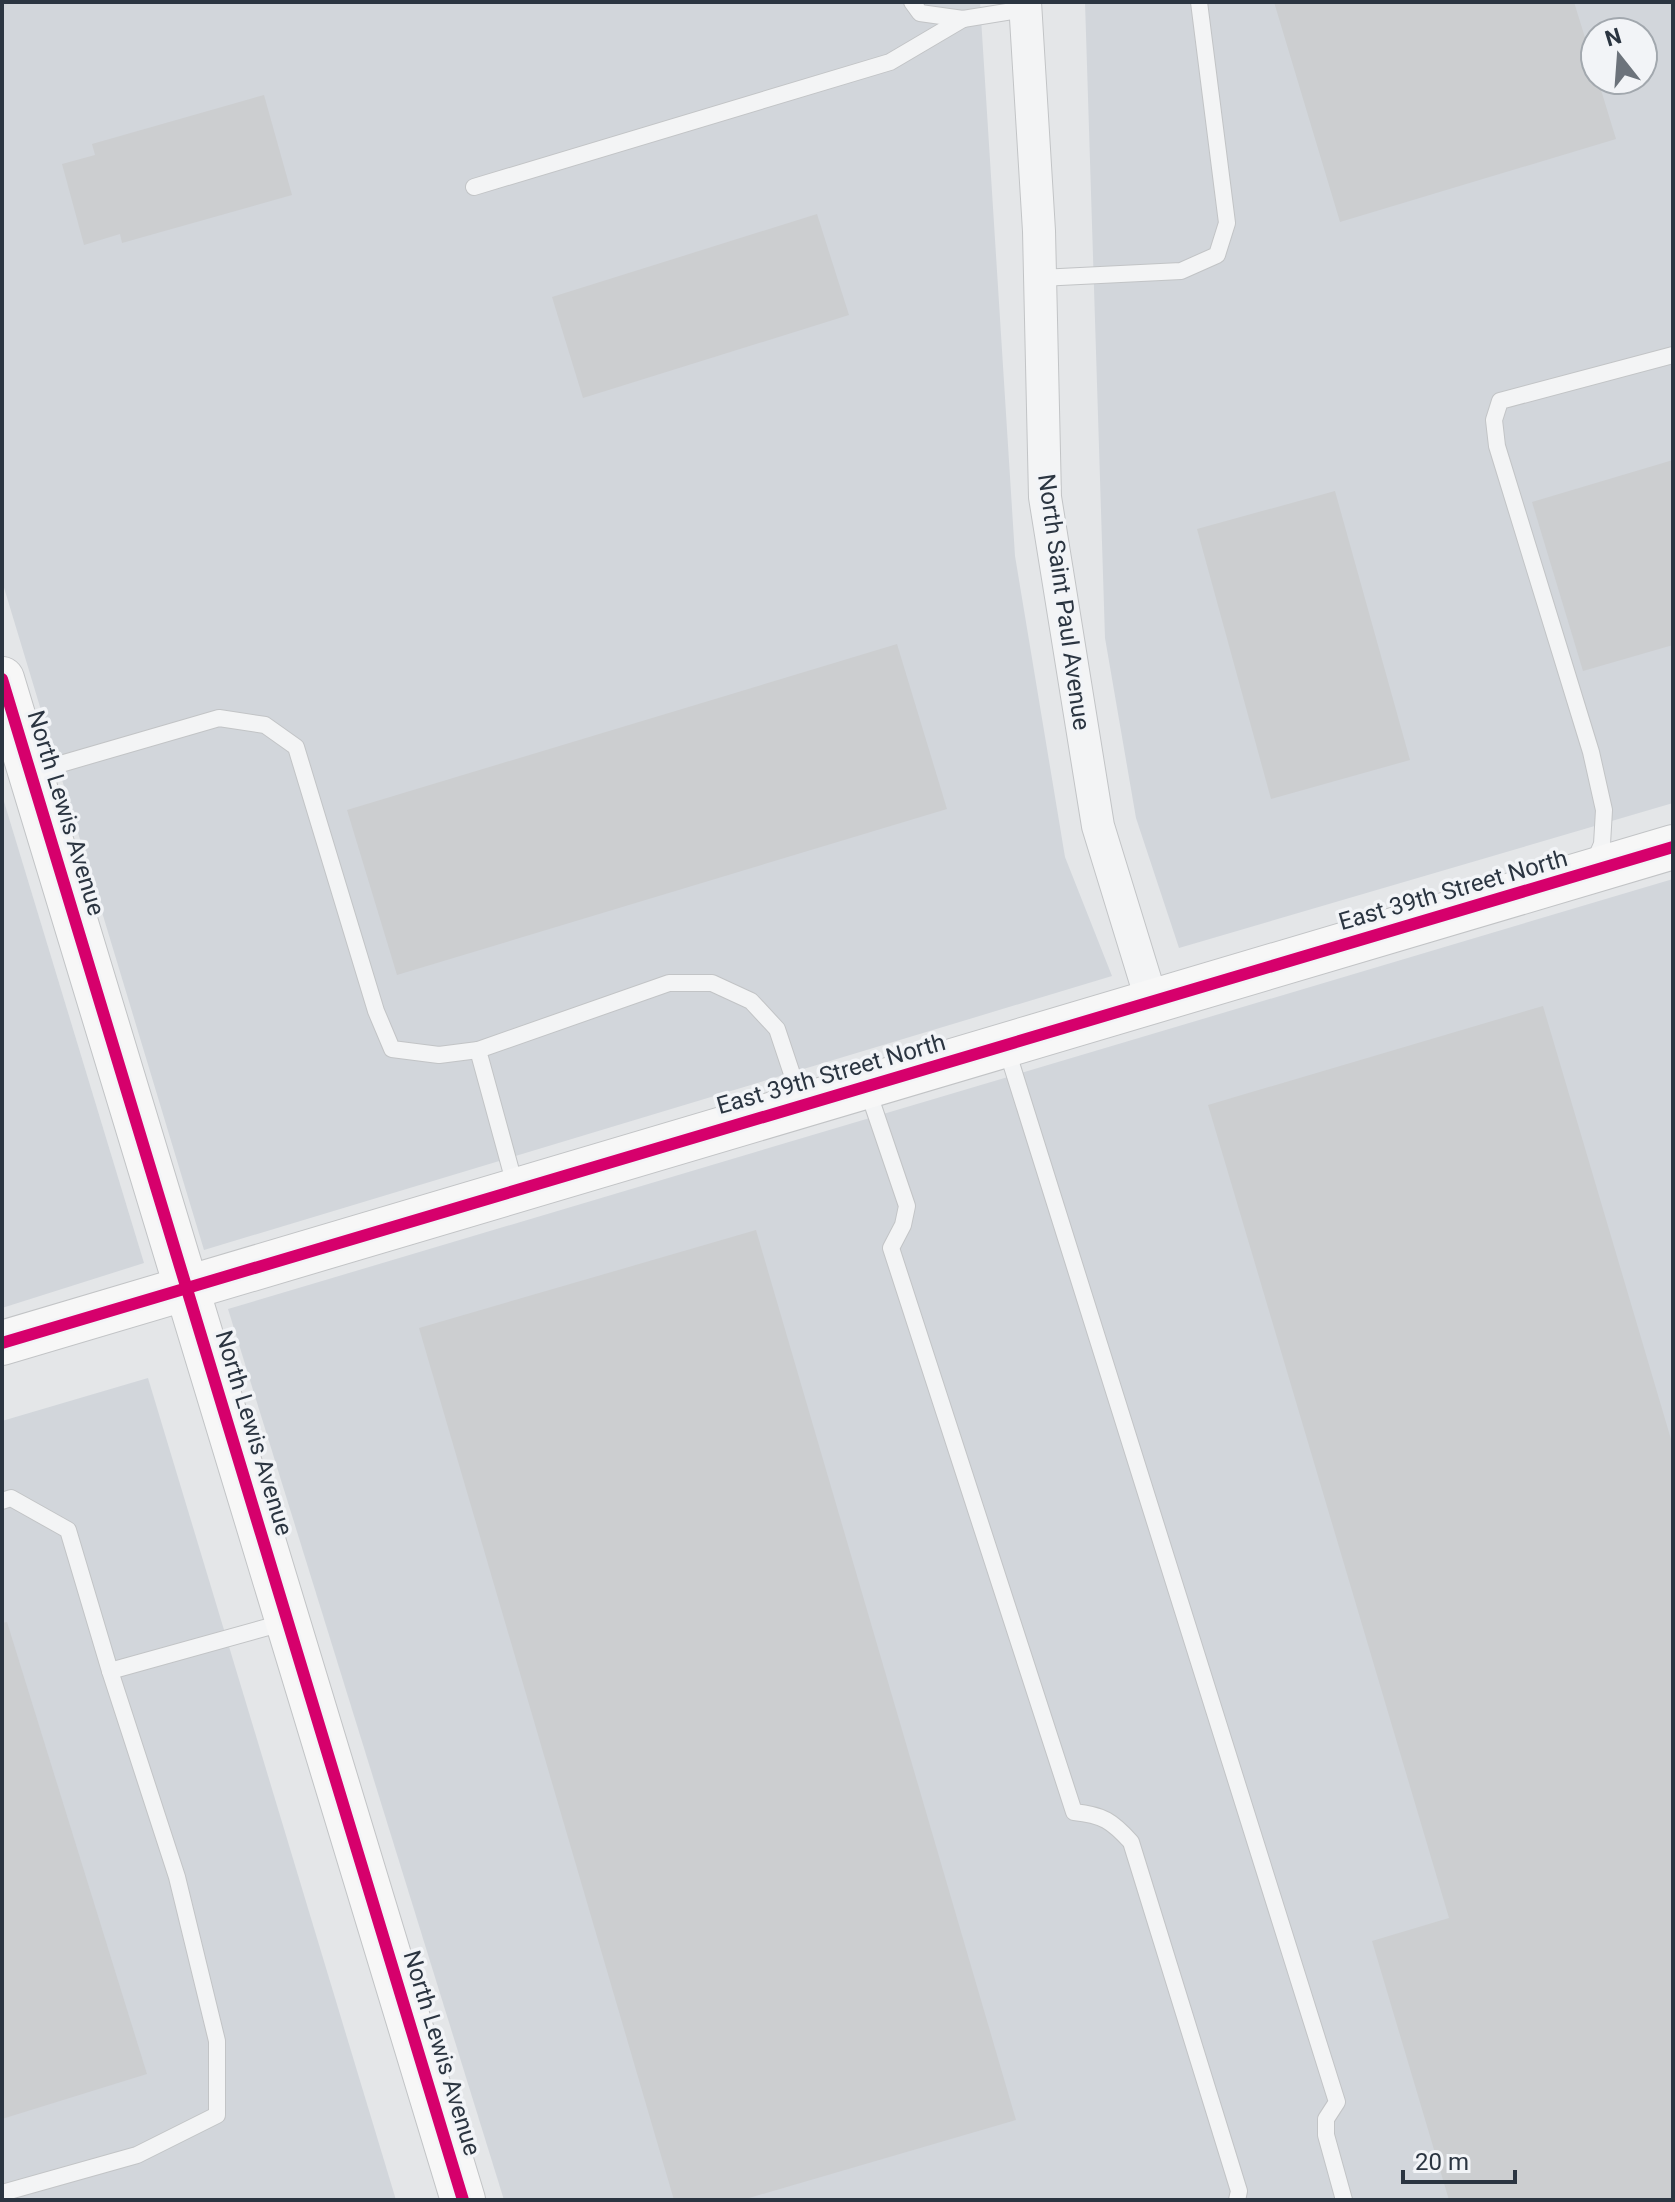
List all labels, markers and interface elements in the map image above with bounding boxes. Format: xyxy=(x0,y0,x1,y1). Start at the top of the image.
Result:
north arrow xyxy=(1579,16,1659,96)
text: N xyxy=(1602,23,1624,52)
street label: North Saint Paul Avenue xyxy=(1032,472,1096,732)
street label: North Lewis Avenue xyxy=(21,707,111,919)
street label: East 39th Street North xyxy=(1335,844,1571,936)
street label: East 39th Street North xyxy=(713,1028,949,1120)
street label: North Lewis Avenue xyxy=(209,1327,299,1539)
street label: North Lewis Avenue xyxy=(397,1947,487,2159)
scale bar xyxy=(1403,2134,1515,2184)
text: 20 m xyxy=(1415,2148,1469,2176)

